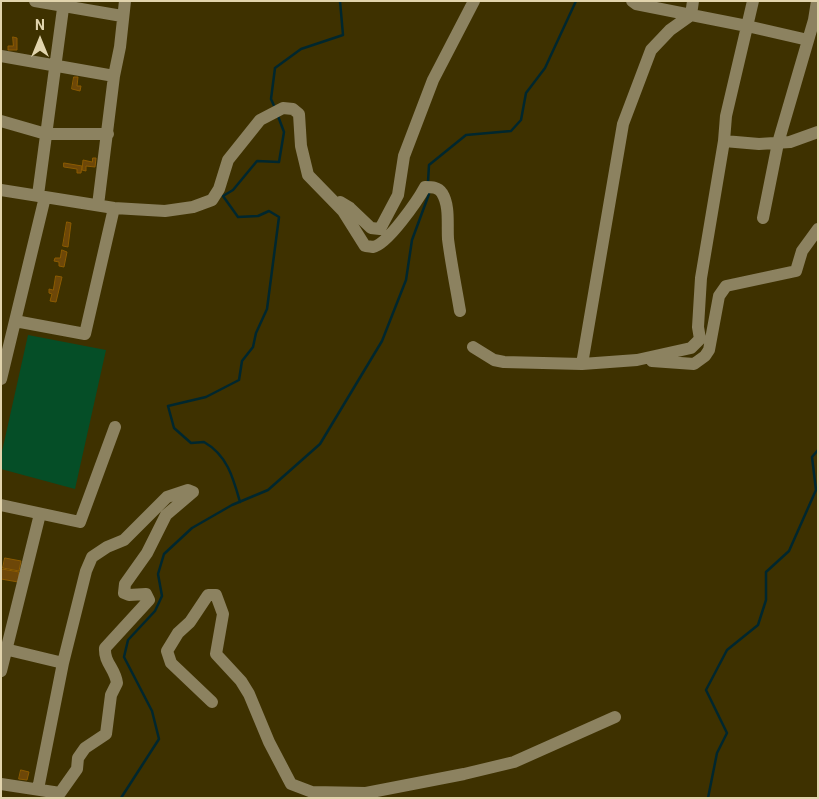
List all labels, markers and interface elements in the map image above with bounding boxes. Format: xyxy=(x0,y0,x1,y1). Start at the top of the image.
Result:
north arrow xyxy=(15,15,65,65)
text: N xyxy=(35,17,45,33)

